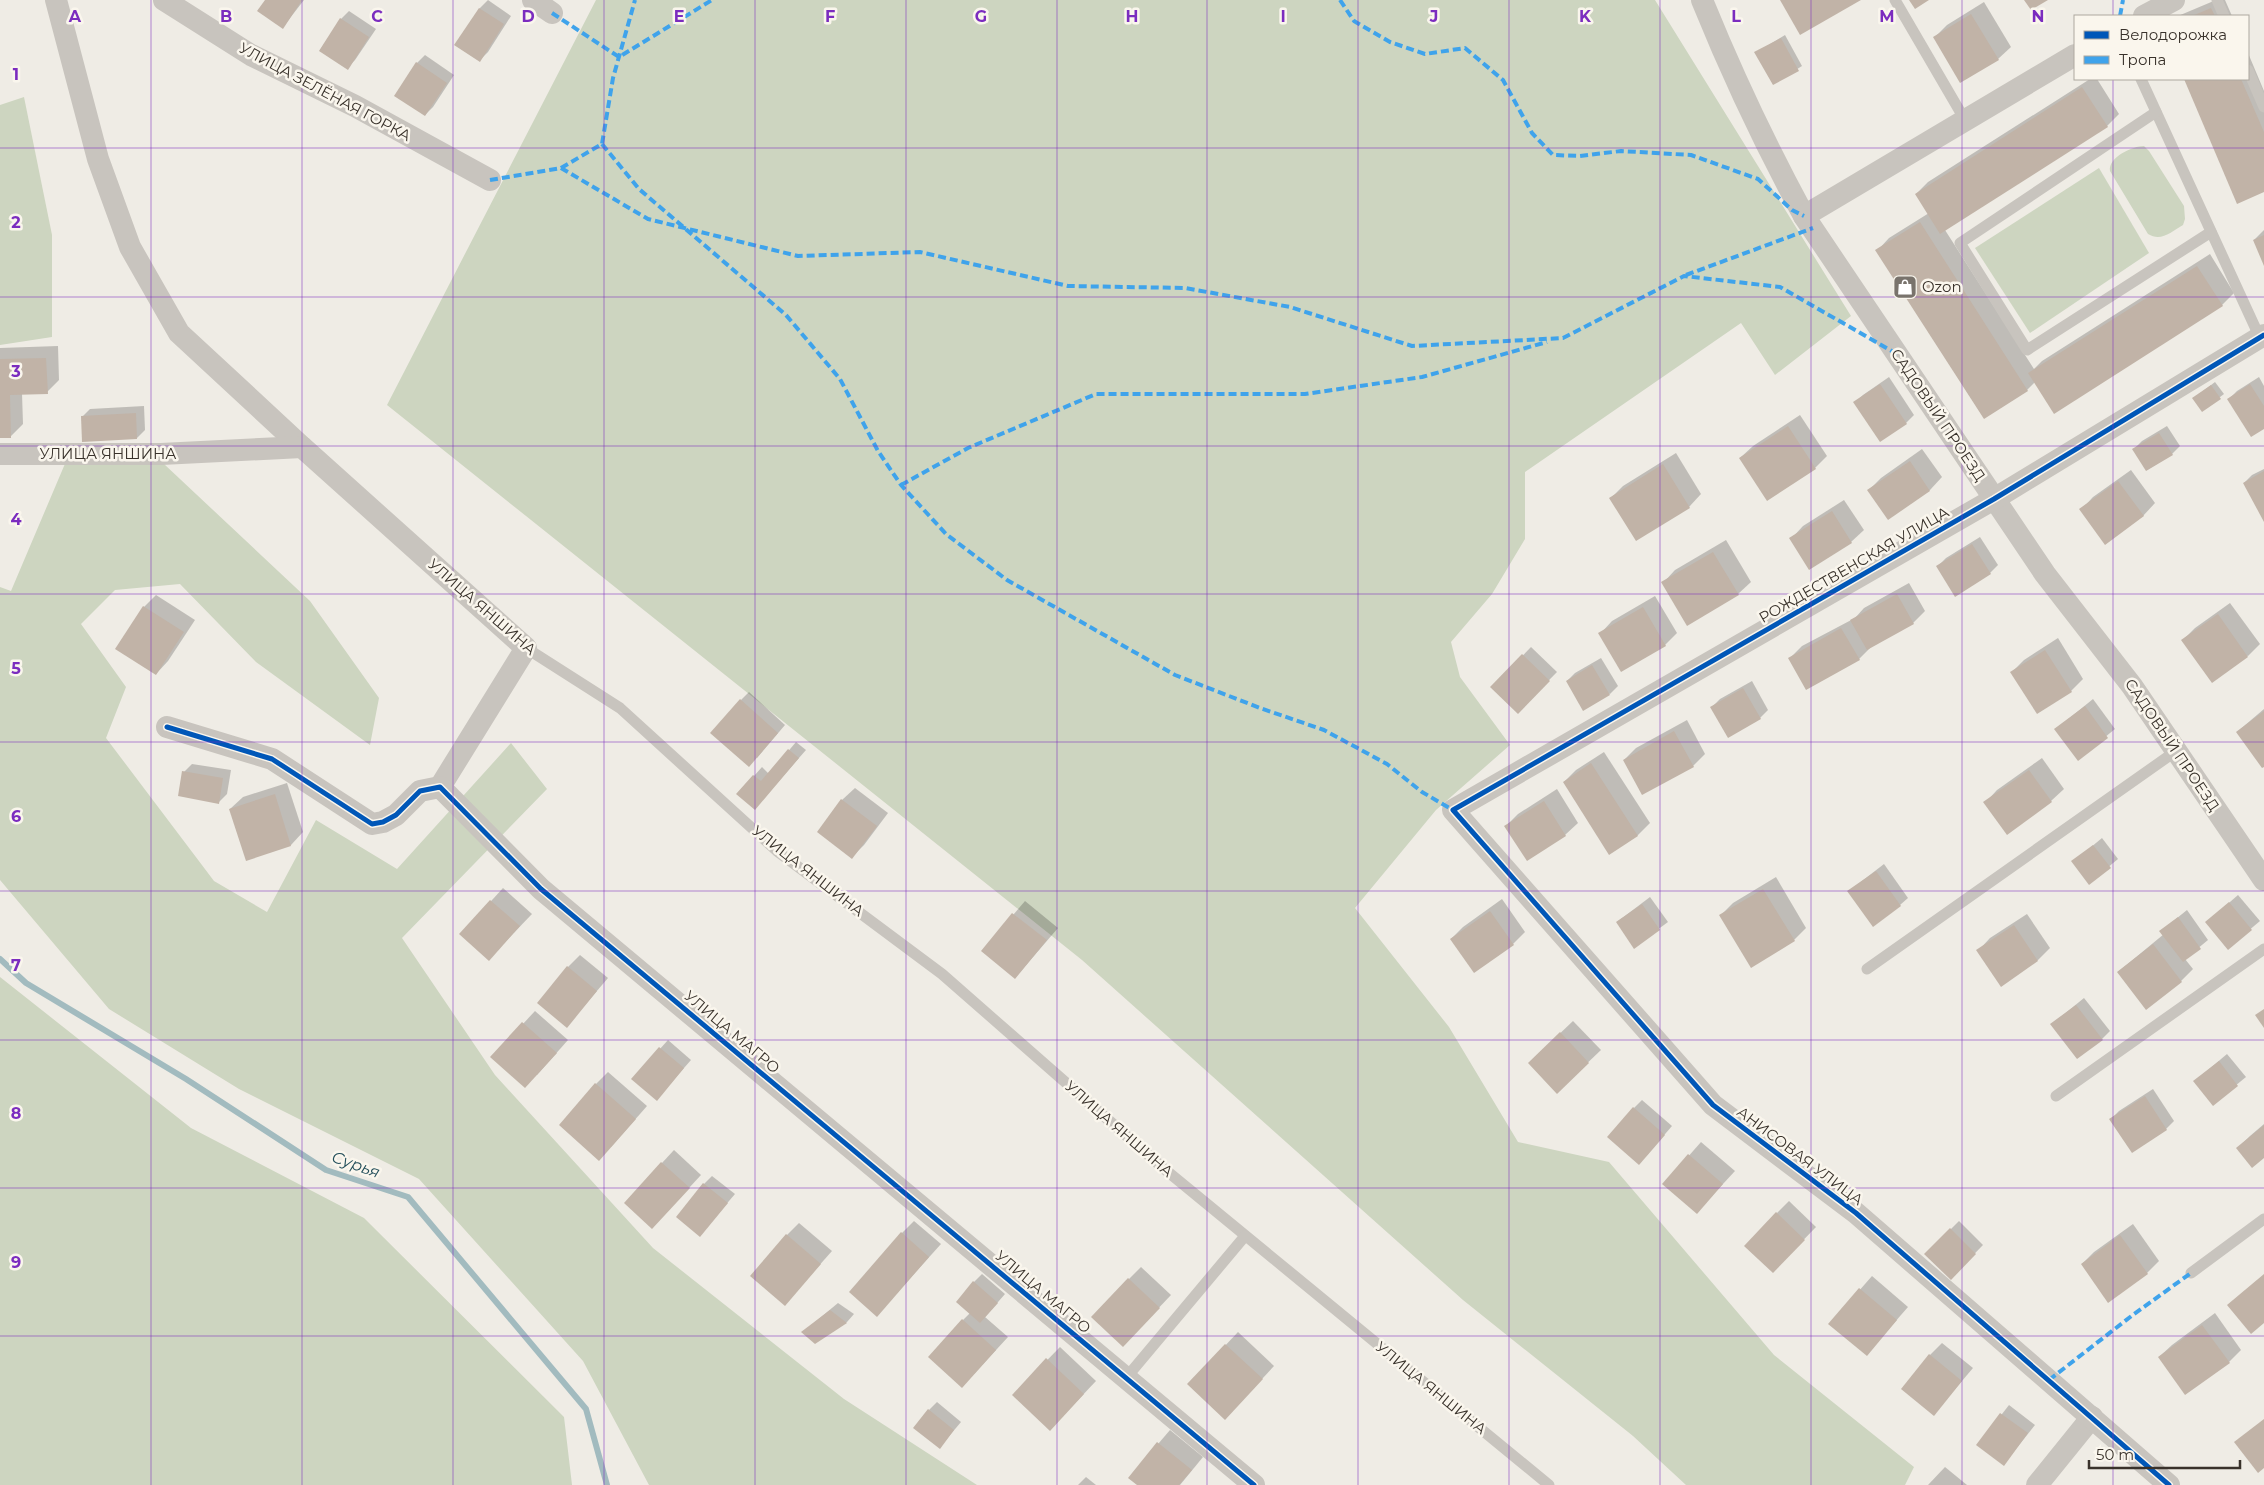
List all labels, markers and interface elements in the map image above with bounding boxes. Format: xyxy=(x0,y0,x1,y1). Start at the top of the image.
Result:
text: A xyxy=(68,7,82,26)
text: B xyxy=(220,7,232,26)
text: C xyxy=(371,7,383,26)
text: D xyxy=(521,7,535,26)
text: E xyxy=(674,7,684,26)
text: F xyxy=(825,7,835,26)
text: G xyxy=(975,7,987,26)
text: H xyxy=(1126,7,1138,26)
text: I xyxy=(1280,7,1286,26)
text: J xyxy=(1429,7,1438,26)
text: K xyxy=(1579,7,1592,26)
text: L xyxy=(1731,7,1741,26)
text: M xyxy=(1879,7,1895,26)
text: N xyxy=(2032,7,2044,26)
legend xyxy=(2074,15,2249,80)
text: Велодорожка xyxy=(2119,25,2227,44)
street label: УЛИЦА ЗЕЛЁНАЯ ГОРКА xyxy=(236,38,414,145)
text: Тропа xyxy=(2119,50,2166,69)
text: 1 xyxy=(13,65,19,84)
text: 2 xyxy=(11,213,21,232)
shop icon: Ozon xyxy=(1892,274,1918,300)
place label: Ozon xyxy=(1922,277,1962,296)
street label: САДОВЫЙ ПРОЕЗД xyxy=(1887,345,1990,485)
text: 3 xyxy=(10,362,21,381)
street label: УЛИЦА ЯНШИНА xyxy=(39,444,177,463)
street label: РОЖДЕСТВЕНСКАЯ УЛИЦА xyxy=(1755,502,1952,627)
text: 4 xyxy=(10,510,22,529)
street label: УЛИЦА ЯНШИНА xyxy=(424,554,540,659)
text: 5 xyxy=(11,659,21,678)
street label: САДОВЫЙ ПРОЕЗД xyxy=(2121,675,2224,815)
text: 6 xyxy=(11,807,21,826)
street label: УЛИЦА ЯНШИНА xyxy=(748,821,868,920)
text: 7 xyxy=(11,956,21,975)
street label: УЛИЦА МАГРО xyxy=(681,986,784,1077)
street label: УЛИЦА ЯНШИНА xyxy=(1061,1076,1177,1181)
street label: АНИСОВАЯ УЛИЦА xyxy=(1733,1102,1867,1209)
text: 8 xyxy=(11,1104,21,1123)
water label: Сурья xyxy=(329,1147,382,1182)
street label: УЛИЦА МАГРО xyxy=(992,1246,1095,1337)
text: 9 xyxy=(11,1253,21,1272)
street label: УЛИЦА ЯНШИНА xyxy=(1372,1337,1491,1438)
scale bar xyxy=(2089,1438,2240,1470)
text: 50 m xyxy=(2096,1445,2134,1464)

